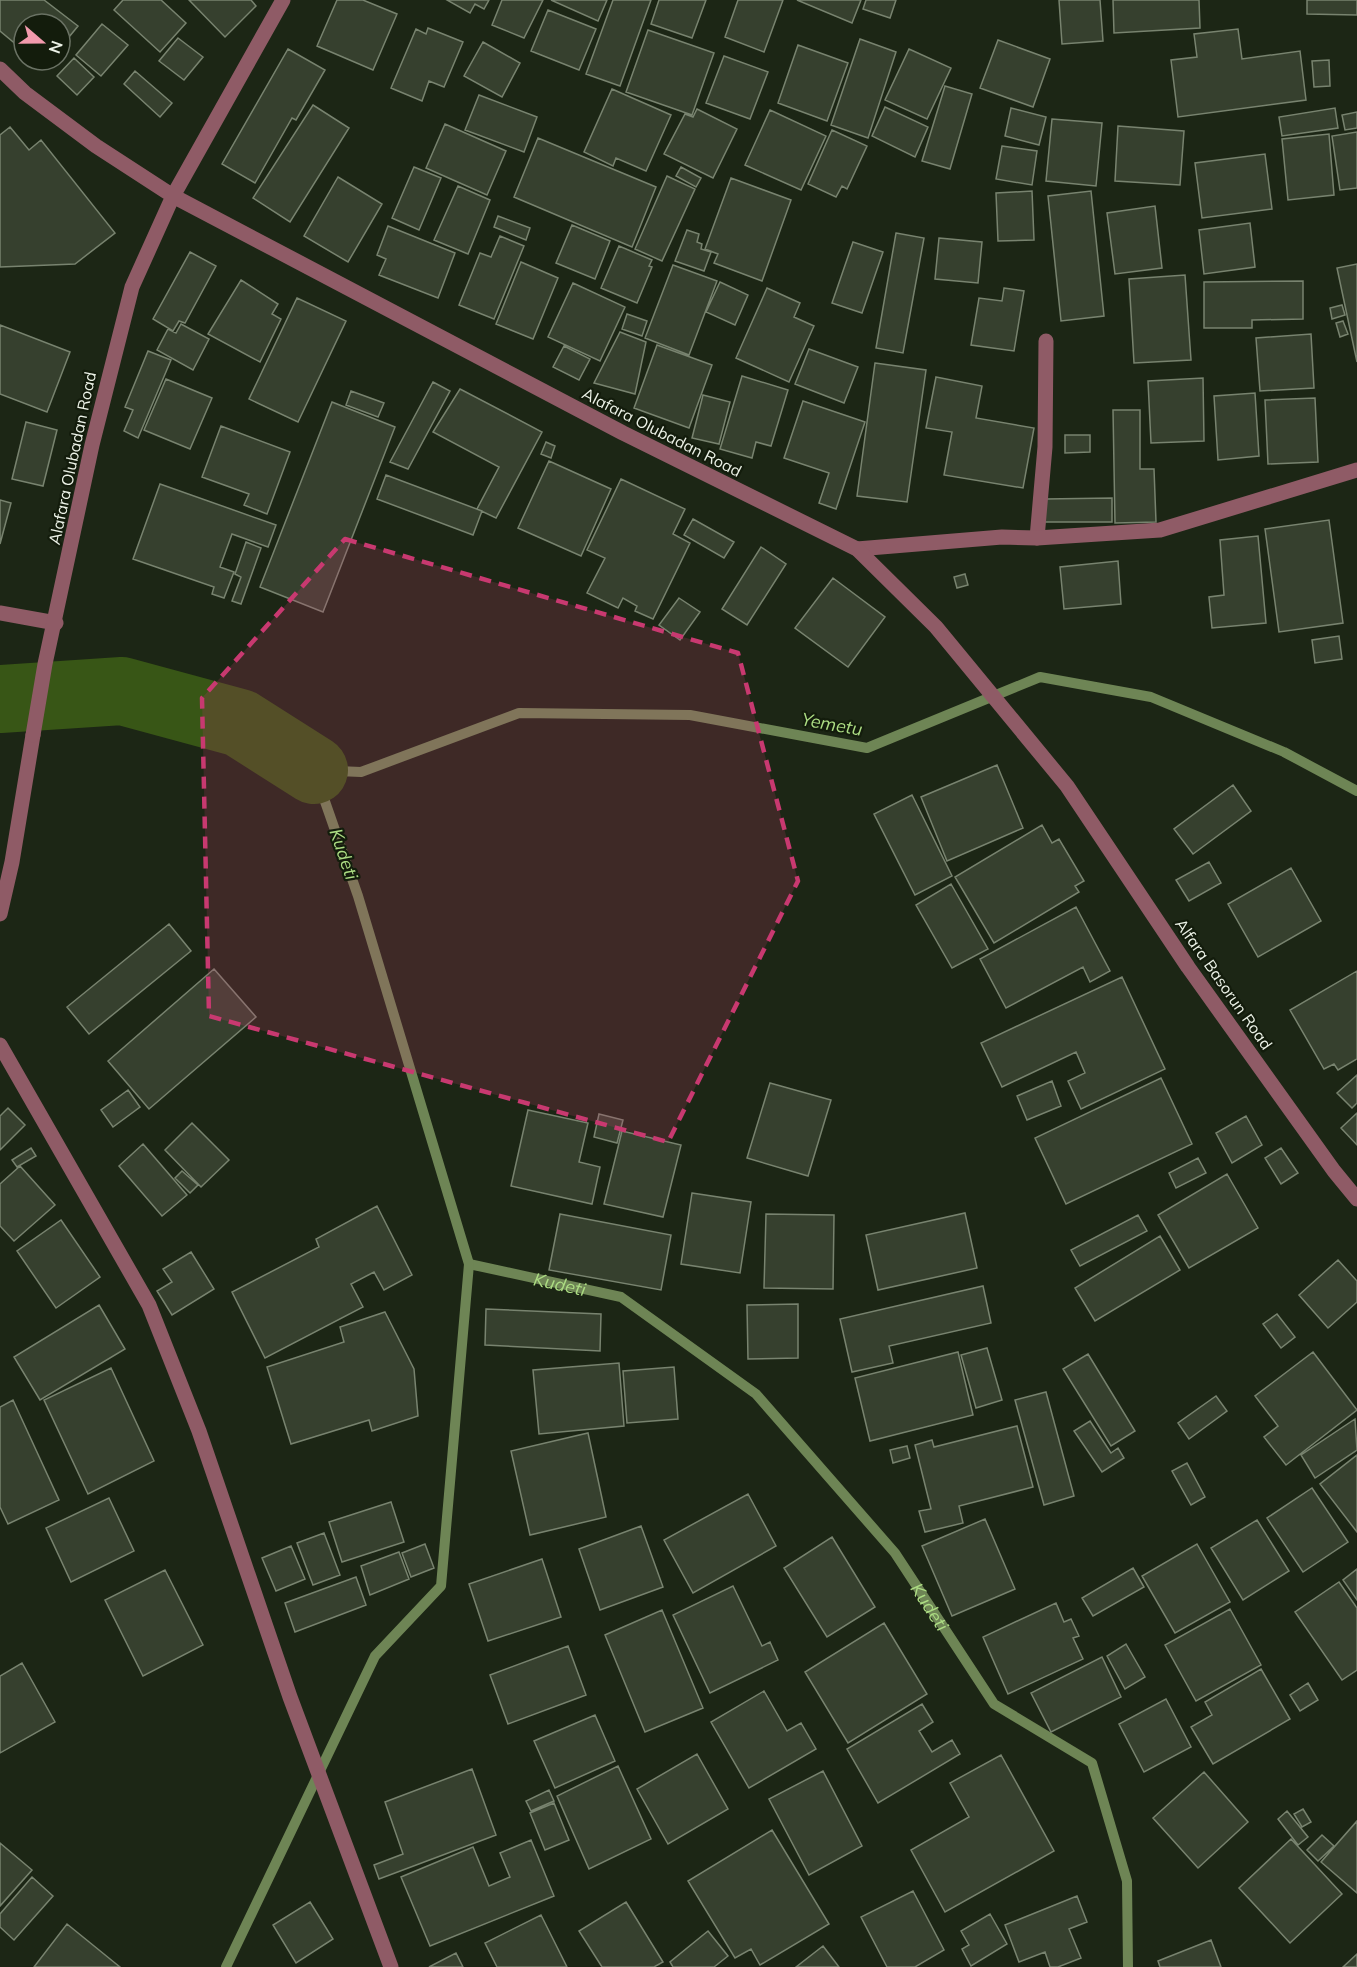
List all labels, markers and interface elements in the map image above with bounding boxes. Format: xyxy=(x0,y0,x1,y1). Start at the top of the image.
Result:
north arrow xyxy=(12,12,72,72)
text: N xyxy=(45,38,68,56)
street label: Alafara Olubadan Road xyxy=(44,370,100,546)
street label: Alafara Olubadan Road xyxy=(579,383,745,481)
water label: Yemetu xyxy=(800,707,864,741)
water label: Kudeti xyxy=(325,825,364,883)
street label: Alfara Basorun Road xyxy=(1171,915,1277,1053)
water label: Kudeti xyxy=(532,1267,589,1301)
water label: Kudeti xyxy=(906,1578,955,1636)

